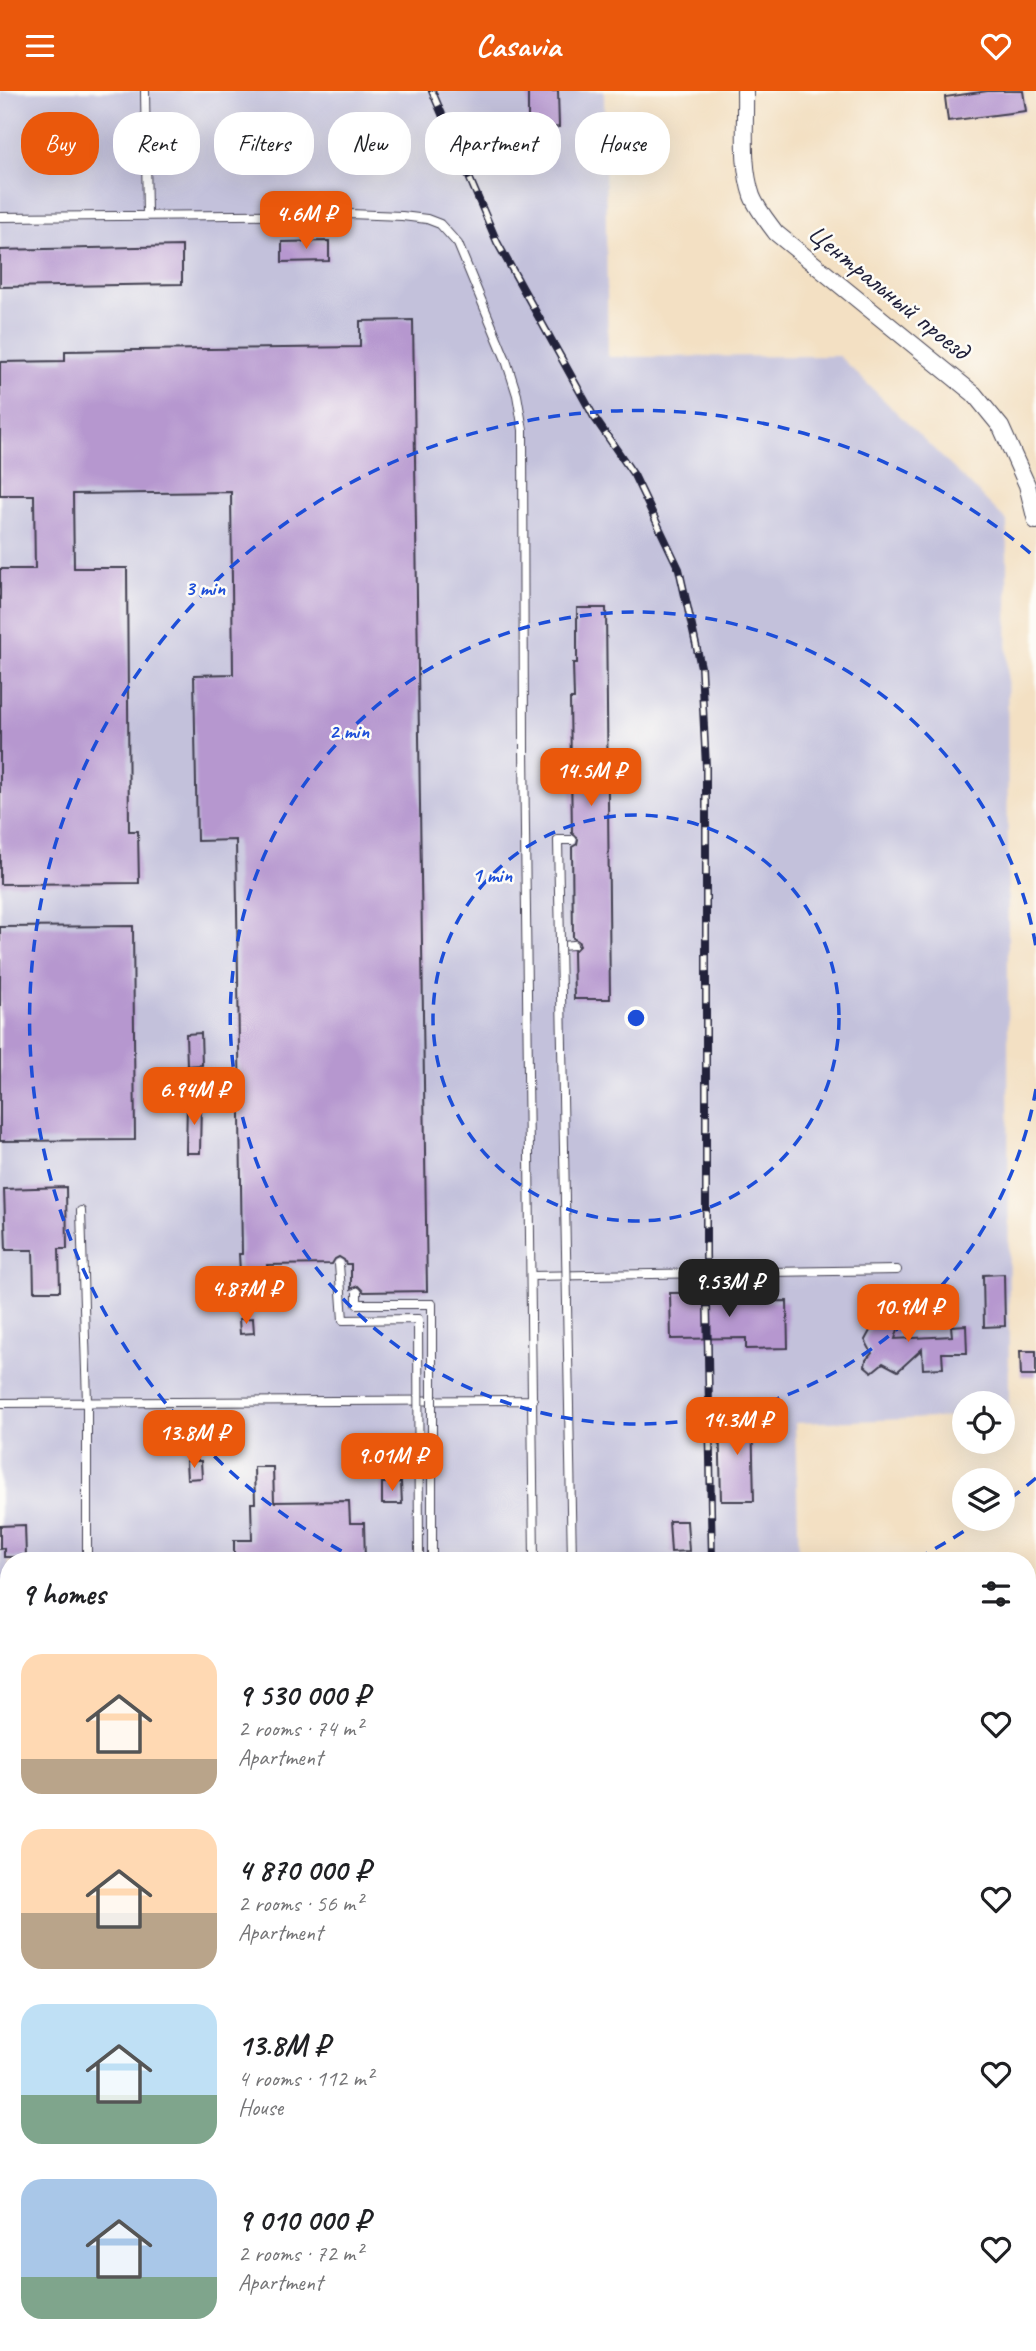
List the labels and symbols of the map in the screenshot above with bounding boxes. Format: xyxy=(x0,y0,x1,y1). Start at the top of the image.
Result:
pin: 4.6M ₽ xyxy=(249,191,363,251)
street label: Центральный проезд xyxy=(801,215,979,369)
text: 3 min xyxy=(185,575,225,601)
text: 2 min xyxy=(329,718,369,744)
pin: 14.5M ₽ xyxy=(526,749,656,808)
text: 1 min xyxy=(472,862,512,888)
centre of rings xyxy=(624,1006,648,1030)
pin: 6.94M ₽ xyxy=(129,1067,259,1127)
pin: 9.53M ₽ xyxy=(664,1259,794,1319)
pin: 4.87M ₽ xyxy=(181,1267,311,1326)
pin: 10.9M ₽ xyxy=(843,1285,973,1344)
pin: 14.3M ₽ xyxy=(672,1397,802,1457)
pin: 13.8M ₽ xyxy=(129,1411,259,1470)
pin: 9.01M ₽ xyxy=(327,1433,457,1493)

